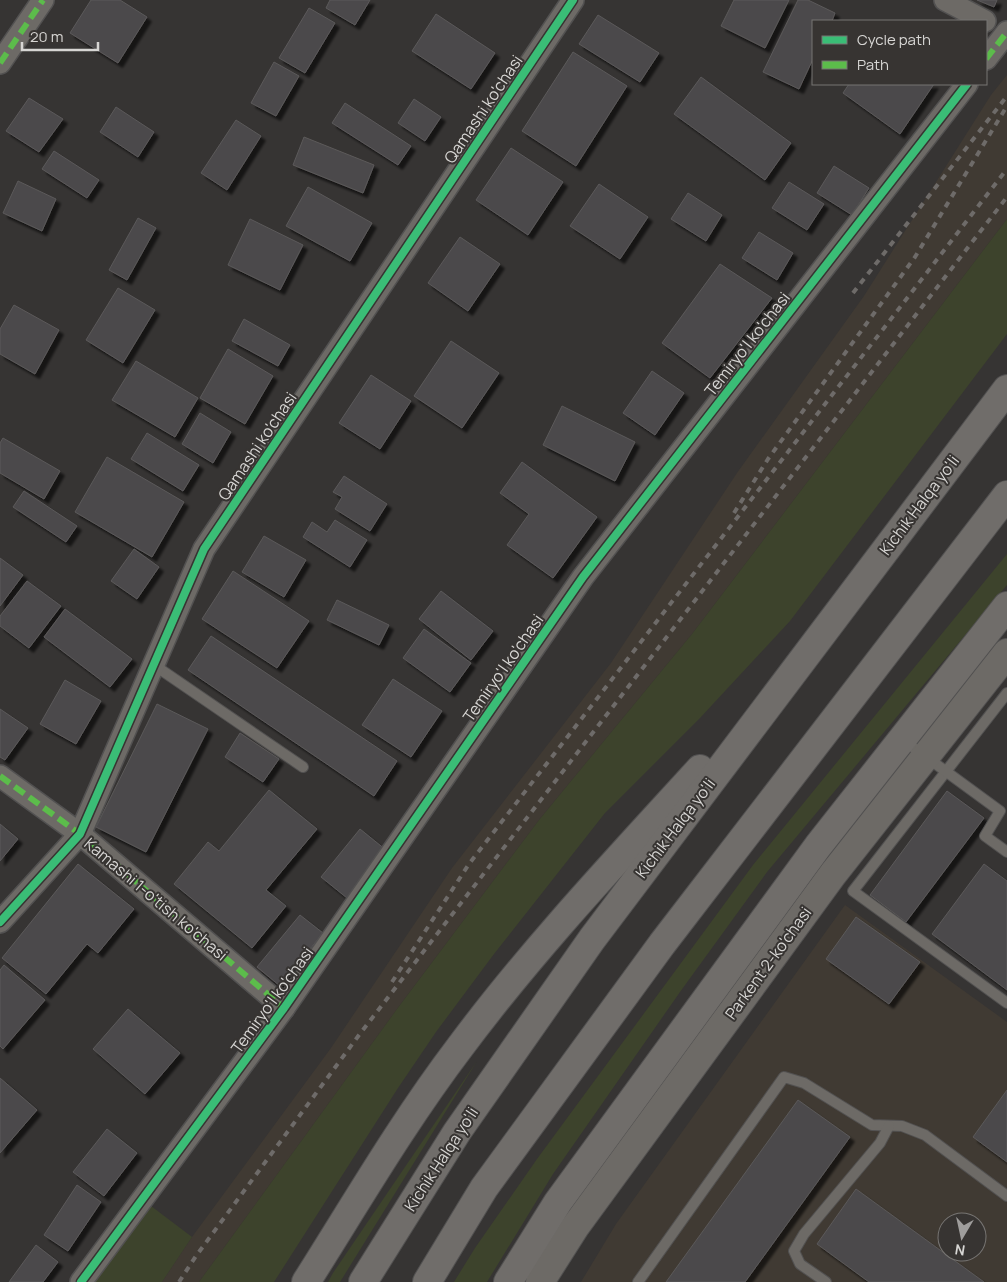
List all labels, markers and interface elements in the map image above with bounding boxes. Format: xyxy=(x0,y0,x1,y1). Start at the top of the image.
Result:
scale bar xyxy=(22,20,99,52)
legend xyxy=(812,20,987,85)
text: 20 m xyxy=(30,26,63,47)
text: Cycle path xyxy=(857,29,931,50)
street label: Qamashi ko'chasi xyxy=(439,51,527,167)
text: Path xyxy=(857,54,889,75)
street label: Temiryo'l ko'chasi xyxy=(699,287,795,401)
street label: Qamashi ko'chasi xyxy=(213,388,301,504)
street label: Kichik Halqa yo'li xyxy=(874,450,964,560)
street label: Temiryo'l ko'chasi xyxy=(458,610,548,726)
street label: Kichik Halqa yo'li xyxy=(630,773,720,883)
street label: Kamashi 1-o'tish ko'chasi xyxy=(80,832,232,966)
street label: Parkent 2-ko'chasi xyxy=(720,902,816,1024)
street label: Temiryo'l ko'chasi xyxy=(226,942,318,1058)
street label: Kichik Halqa yo'li xyxy=(399,1103,483,1215)
north arrow xyxy=(937,1212,987,1262)
text: N xyxy=(953,1240,966,1261)

